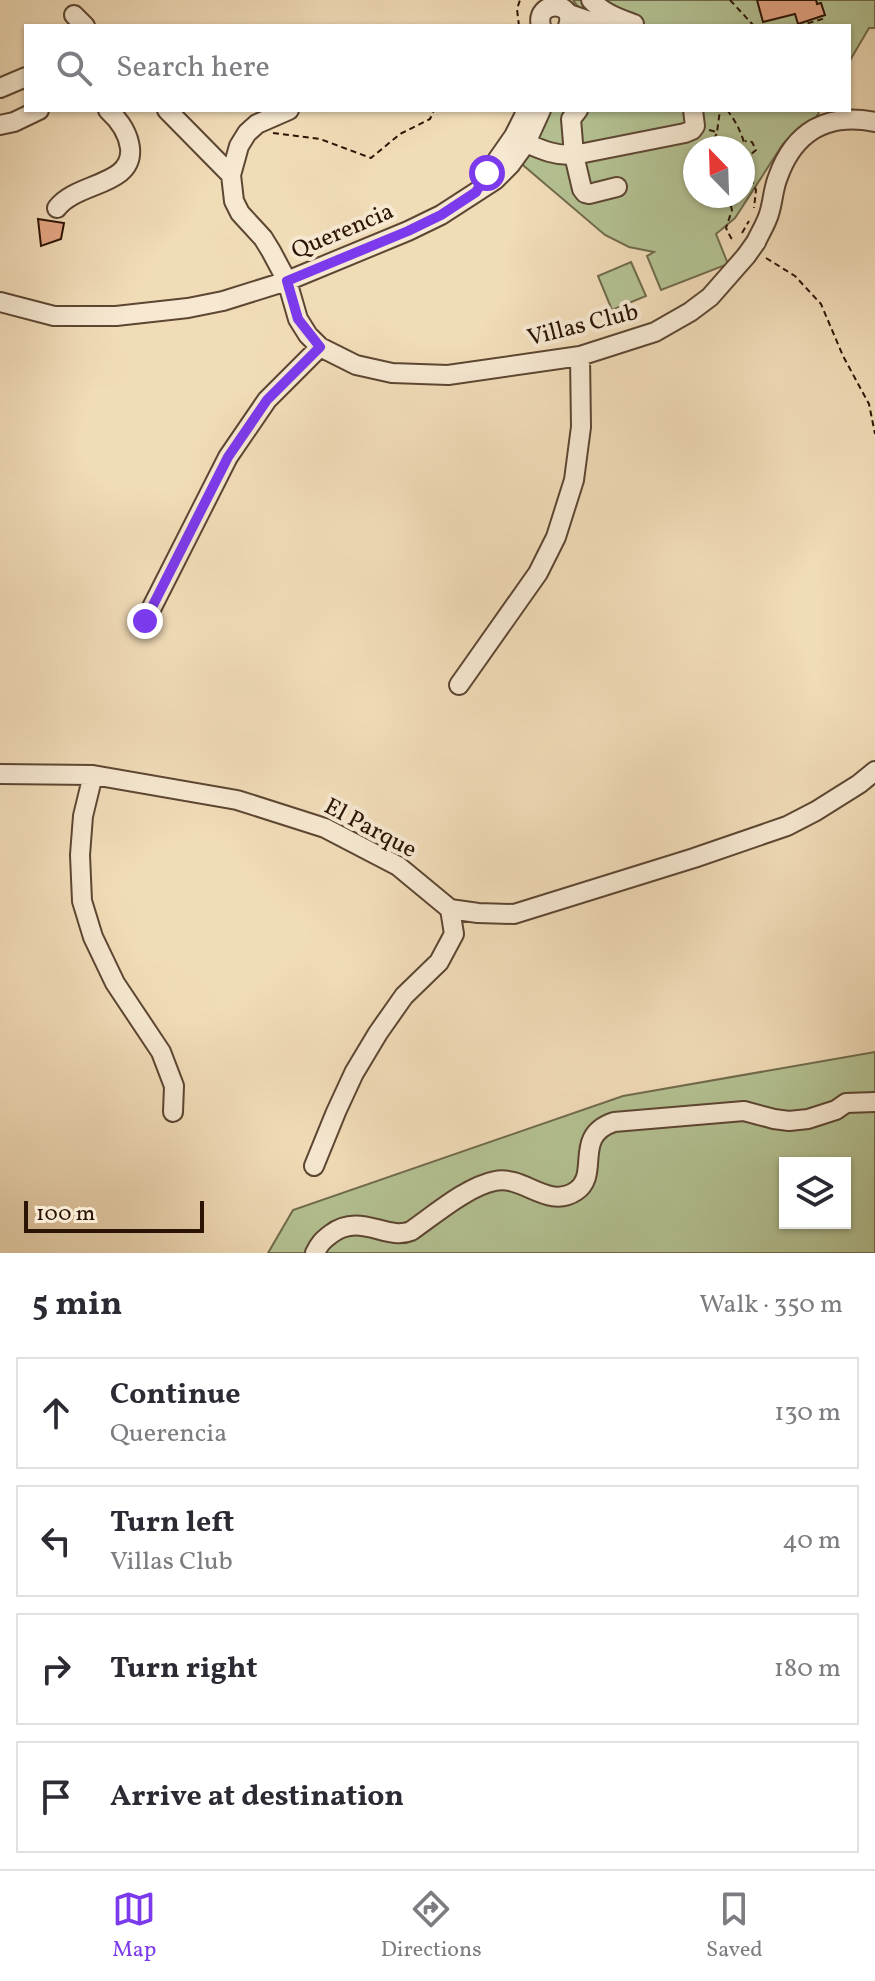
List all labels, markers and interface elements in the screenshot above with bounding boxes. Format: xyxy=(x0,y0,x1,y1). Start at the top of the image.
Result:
search box xyxy=(24,24,851,112)
icon: search xyxy=(52,46,96,90)
text: Search here xyxy=(116,47,270,89)
north arrow xyxy=(683,136,755,208)
route start xyxy=(469,155,505,191)
street label: Querencia xyxy=(287,195,399,269)
street label: Villas Club xyxy=(524,296,642,356)
route end xyxy=(127,603,163,639)
street label: El Parque xyxy=(318,790,422,868)
map controls xyxy=(779,1157,851,1229)
button: layers xyxy=(779,1157,851,1229)
scale bar xyxy=(24,1197,204,1233)
text: 100 m xyxy=(36,1199,95,1230)
text: 5 min xyxy=(32,1282,122,1329)
text: Walk · 350 m xyxy=(699,1287,843,1323)
text: Continue xyxy=(110,1374,241,1416)
icon: ahead xyxy=(34,1391,78,1435)
text: 130 m xyxy=(774,1395,841,1431)
text: Querencia xyxy=(110,1416,227,1452)
text: Turn left xyxy=(110,1502,234,1544)
icon: left xyxy=(34,1519,78,1563)
text: 40 m xyxy=(782,1523,841,1559)
text: Villas Club xyxy=(110,1544,233,1580)
icon: right xyxy=(34,1647,78,1691)
text: Turn right xyxy=(110,1648,258,1690)
text: 180 m xyxy=(774,1651,841,1687)
icon: arrive xyxy=(34,1775,78,1819)
text: Arrive at destination xyxy=(110,1776,404,1818)
tab: Map xyxy=(112,1887,156,1966)
tab: Directions xyxy=(381,1887,482,1966)
tab: Saved xyxy=(706,1887,763,1966)

